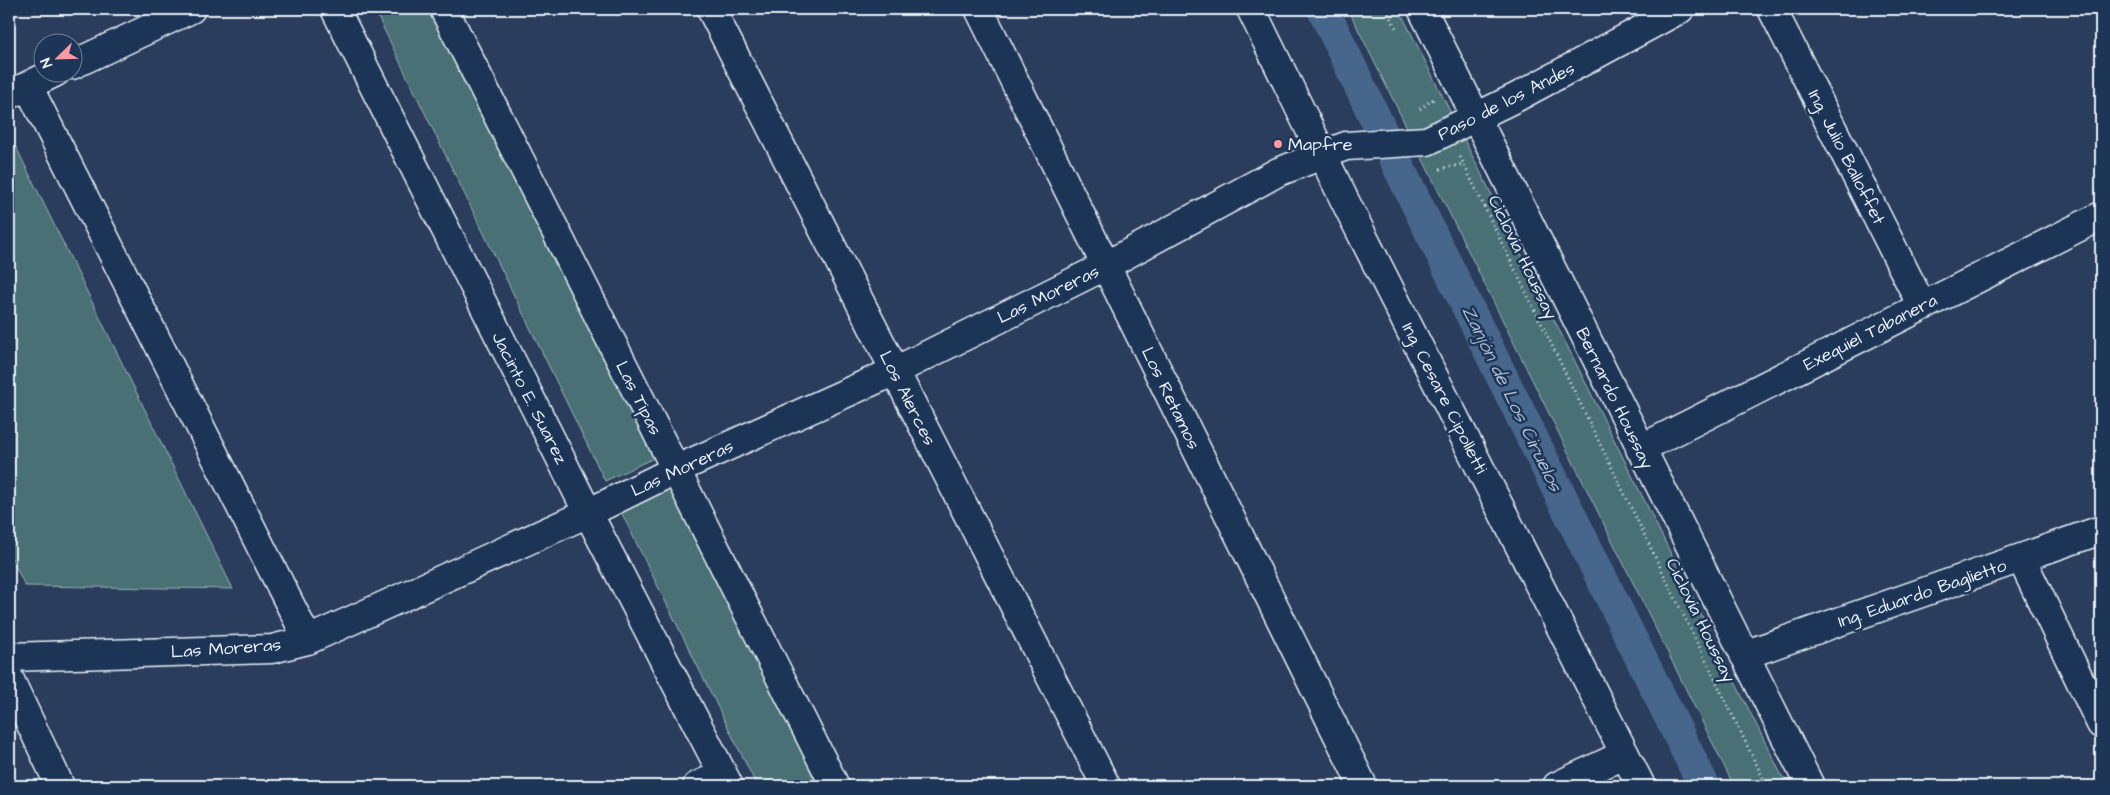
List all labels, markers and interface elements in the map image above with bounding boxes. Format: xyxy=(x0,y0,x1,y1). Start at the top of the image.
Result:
north arrow xyxy=(32,32,82,82)
text: N xyxy=(36,55,58,71)
street label: Paso de los Andes xyxy=(1433,56,1579,147)
street label: Ing. Julio Balloffet xyxy=(1801,85,1892,230)
place label: Mapfre xyxy=(1288,132,1353,157)
marker: Mapfre xyxy=(1272,138,1284,150)
street label: Ciclovía Houssay xyxy=(1481,191,1564,324)
street label: Las Moreras xyxy=(993,259,1103,330)
street label: Exequiel Tabanera xyxy=(1799,288,1941,377)
water label: Zanjón de Los Ciruelos xyxy=(1455,301,1569,497)
street label: Ing. Cesare Cipolletti xyxy=(1395,318,1494,479)
street label: Bernardo Houssay xyxy=(1569,323,1660,474)
street label: Jacinto E. Suarez xyxy=(485,328,574,469)
street label: Los Retamos xyxy=(1135,343,1206,454)
street label: Los Alerces xyxy=(873,347,942,450)
street label: Las Tipas xyxy=(609,357,668,440)
street label: Las Moreras xyxy=(627,434,738,503)
street label: Ing. Eduardo Baglietto xyxy=(1835,553,2010,635)
street label: Ciclovía Houssay xyxy=(1659,554,1742,687)
street label: Las Moreras xyxy=(170,632,282,665)

